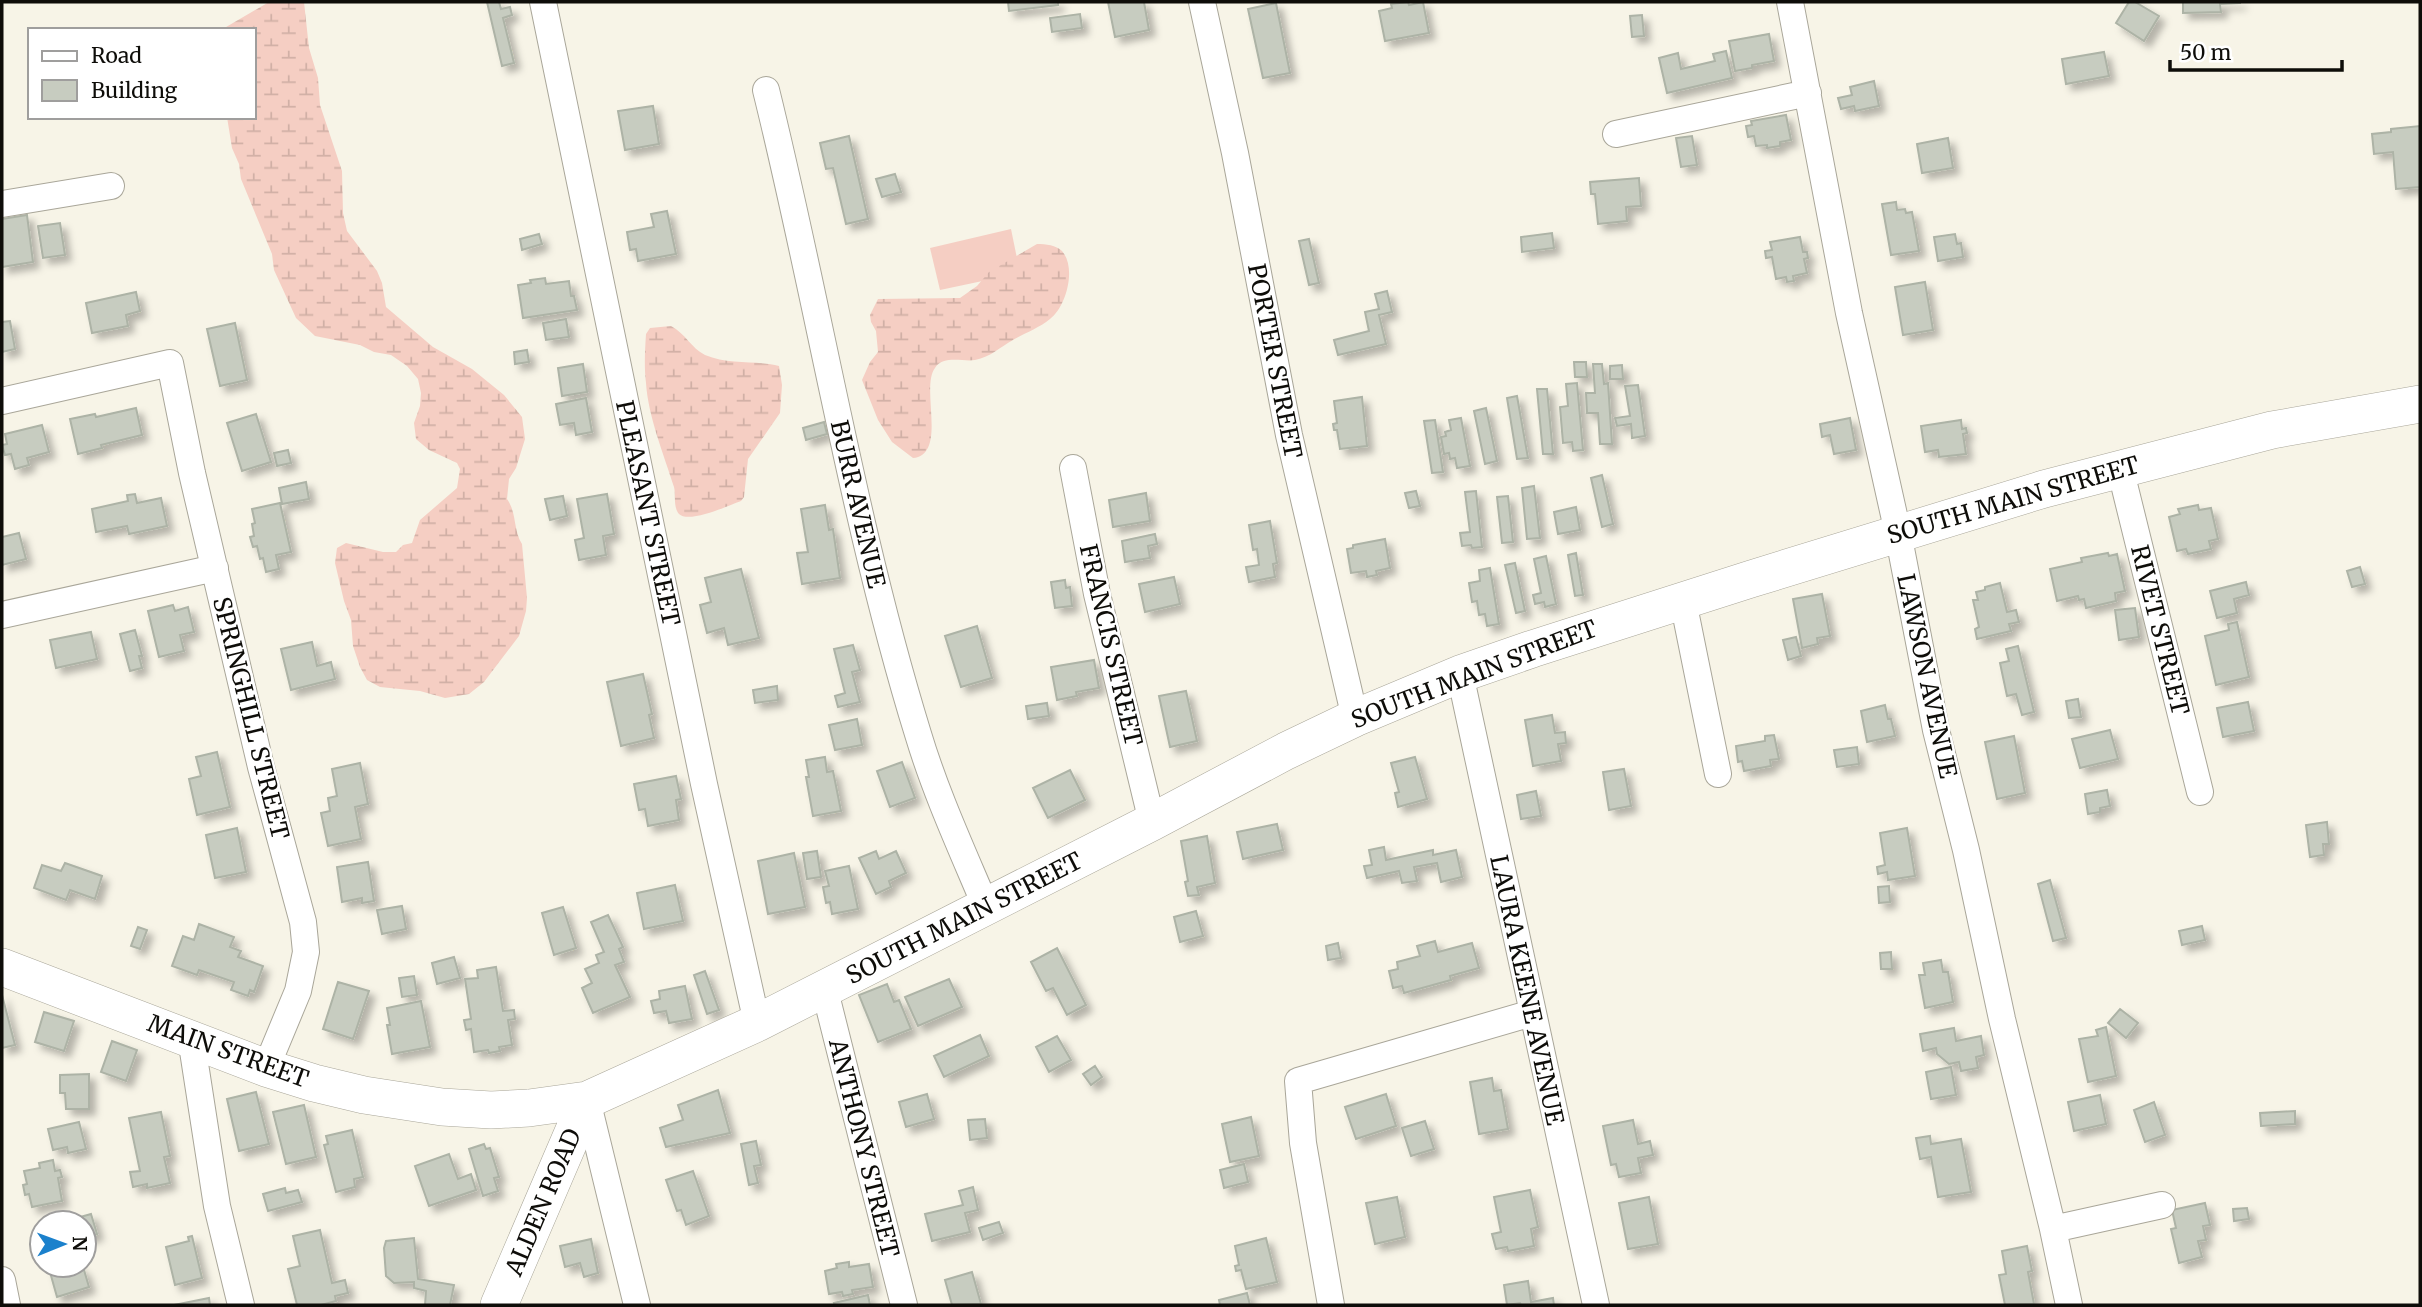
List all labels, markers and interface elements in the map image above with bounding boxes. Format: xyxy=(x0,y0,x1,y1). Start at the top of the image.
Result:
legend xyxy=(28,28,256,119)
scale bar xyxy=(2170,28,2342,72)
text: 50 m xyxy=(2180,39,2231,66)
text: Road xyxy=(91,42,142,69)
text: Building xyxy=(91,77,178,104)
street label: PORTER STREET xyxy=(1241,261,1309,461)
street label: PLEASANT STREET xyxy=(609,397,687,629)
street label: BURR AVENUE xyxy=(824,417,893,592)
street label: SOUTH MAIN STREET xyxy=(1883,449,2143,551)
street label: FRANCIS STREET xyxy=(1073,541,1149,749)
street label: RIVET STREET xyxy=(2124,542,2196,719)
street label: LAWSON AVENUE xyxy=(1890,571,1964,782)
street label: SPRINGHILL STREET xyxy=(206,594,296,843)
street label: SOUTH MAIN STREET xyxy=(1347,613,1602,735)
street label: SOUTH MAIN STREET xyxy=(841,845,1088,991)
street label: LAURA KEENE AVENUE xyxy=(1483,852,1571,1129)
street label: MAIN STREET xyxy=(143,1008,313,1095)
street label: ANTHONY STREET xyxy=(822,1035,906,1261)
street label: ALDEN ROAD xyxy=(498,1124,588,1281)
north arrow xyxy=(28,1209,98,1279)
text: N xyxy=(68,1236,92,1251)

